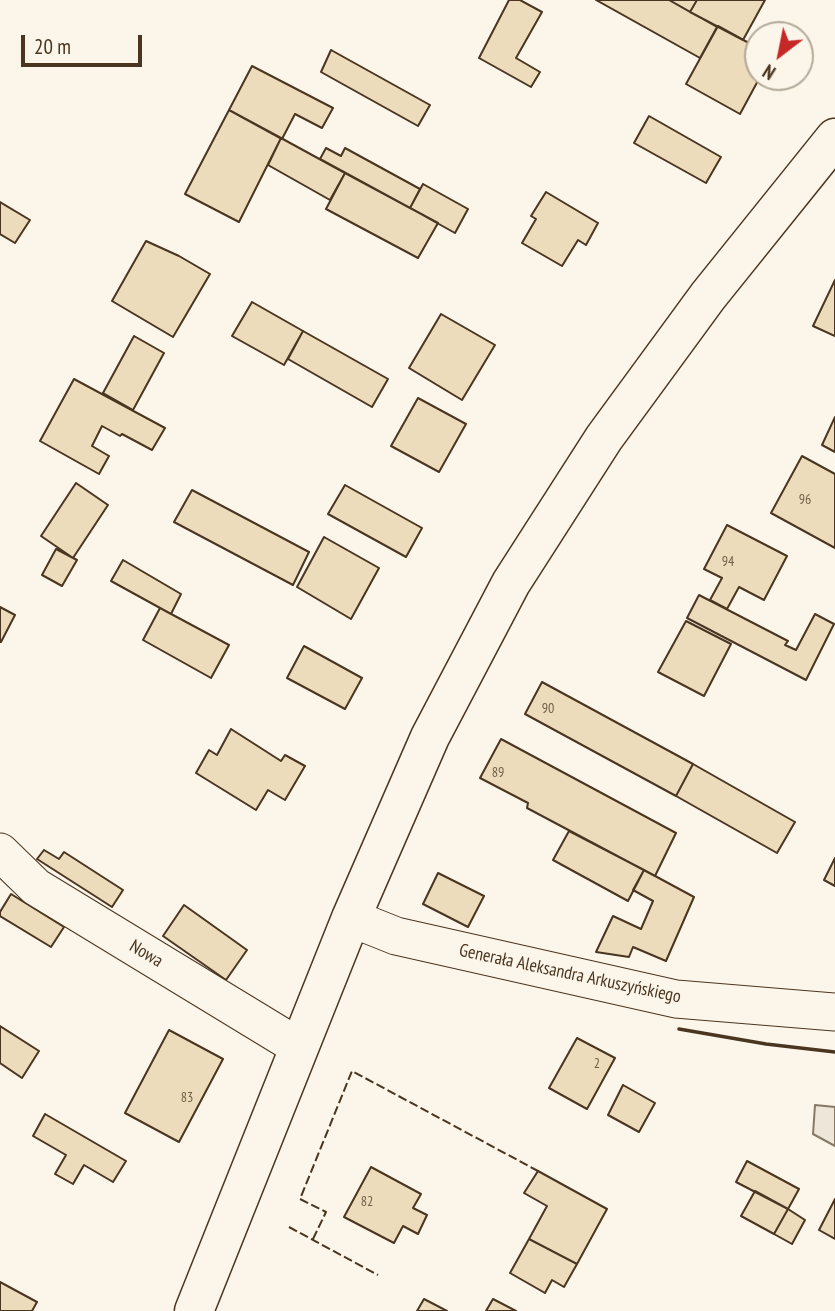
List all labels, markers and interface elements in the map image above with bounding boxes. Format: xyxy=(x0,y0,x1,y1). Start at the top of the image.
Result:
scale bar xyxy=(24,21,145,65)
north arrow xyxy=(744,21,814,91)
text: 20 m xyxy=(34,33,71,60)
text: N xyxy=(758,59,780,85)
house number: 96 xyxy=(799,492,811,508)
house number: 94 xyxy=(722,554,734,570)
house number: 90 xyxy=(542,701,554,717)
house number: 89 xyxy=(492,765,504,781)
street label: Nowa xyxy=(125,936,167,972)
street label: Generała Aleksandra Arkuszyńskiego xyxy=(457,940,683,1008)
house number: 2 xyxy=(594,1056,600,1072)
house number: 83 xyxy=(181,1090,193,1106)
house number: 82 xyxy=(361,1194,373,1210)

